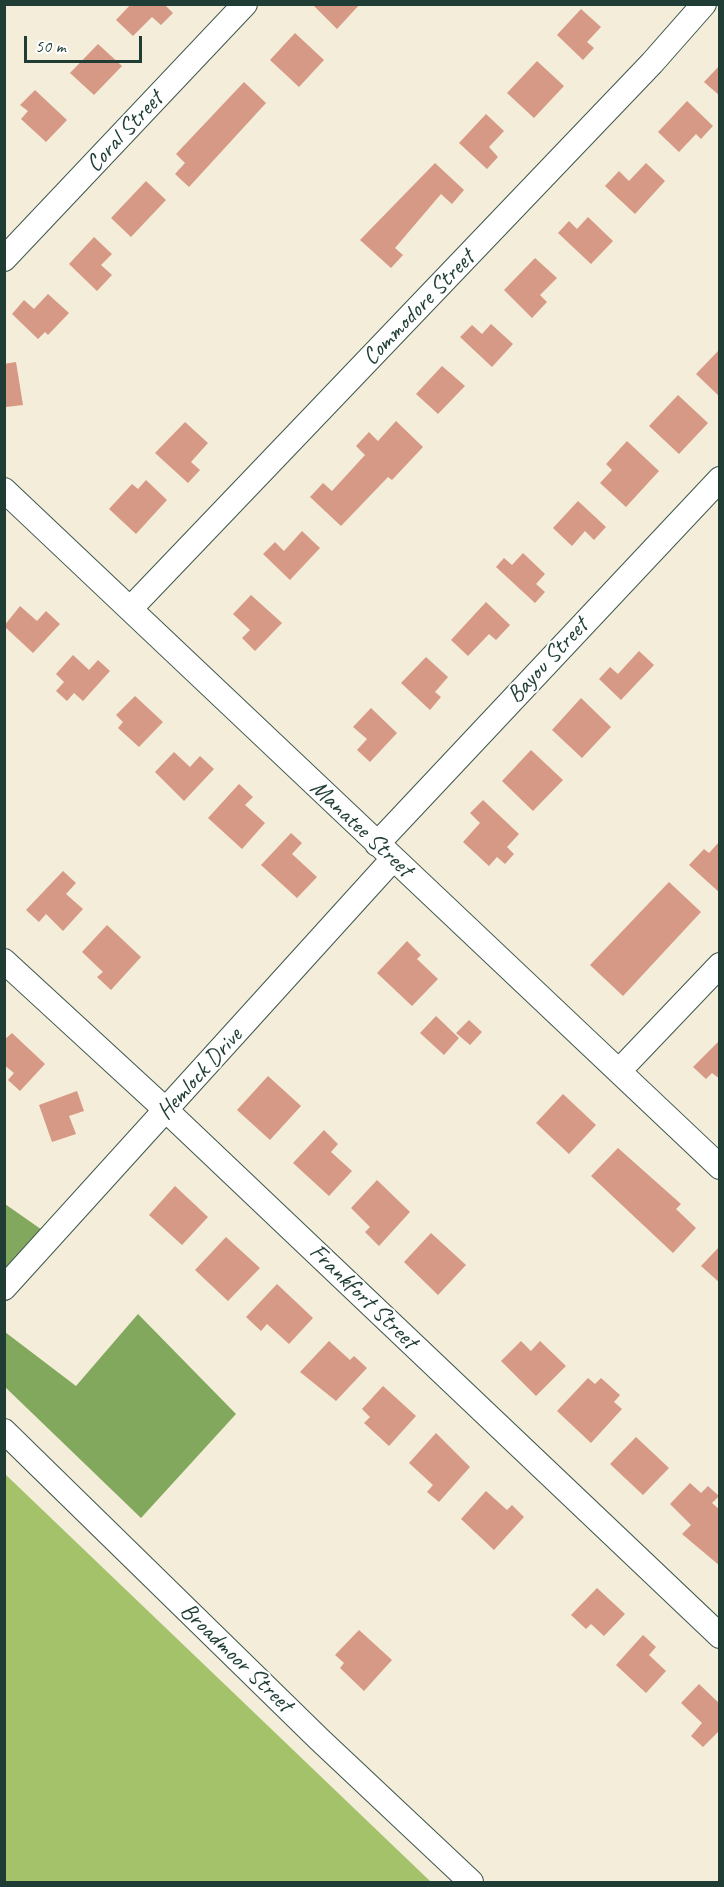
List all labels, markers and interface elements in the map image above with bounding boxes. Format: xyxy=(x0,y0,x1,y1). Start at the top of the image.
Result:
scale bar xyxy=(27,24,146,62)
text: 50 m xyxy=(35,35,66,57)
street label: Coral Street xyxy=(80,86,170,178)
street label: Commodore Street xyxy=(357,244,481,372)
street label: Bayou Street xyxy=(501,612,595,710)
street label: Manatee Street xyxy=(304,774,418,884)
street label: Hemlock Drive xyxy=(151,1022,249,1126)
street label: Frankfort Street xyxy=(303,1238,423,1356)
street label: Broadmoor Street xyxy=(174,1597,298,1719)

